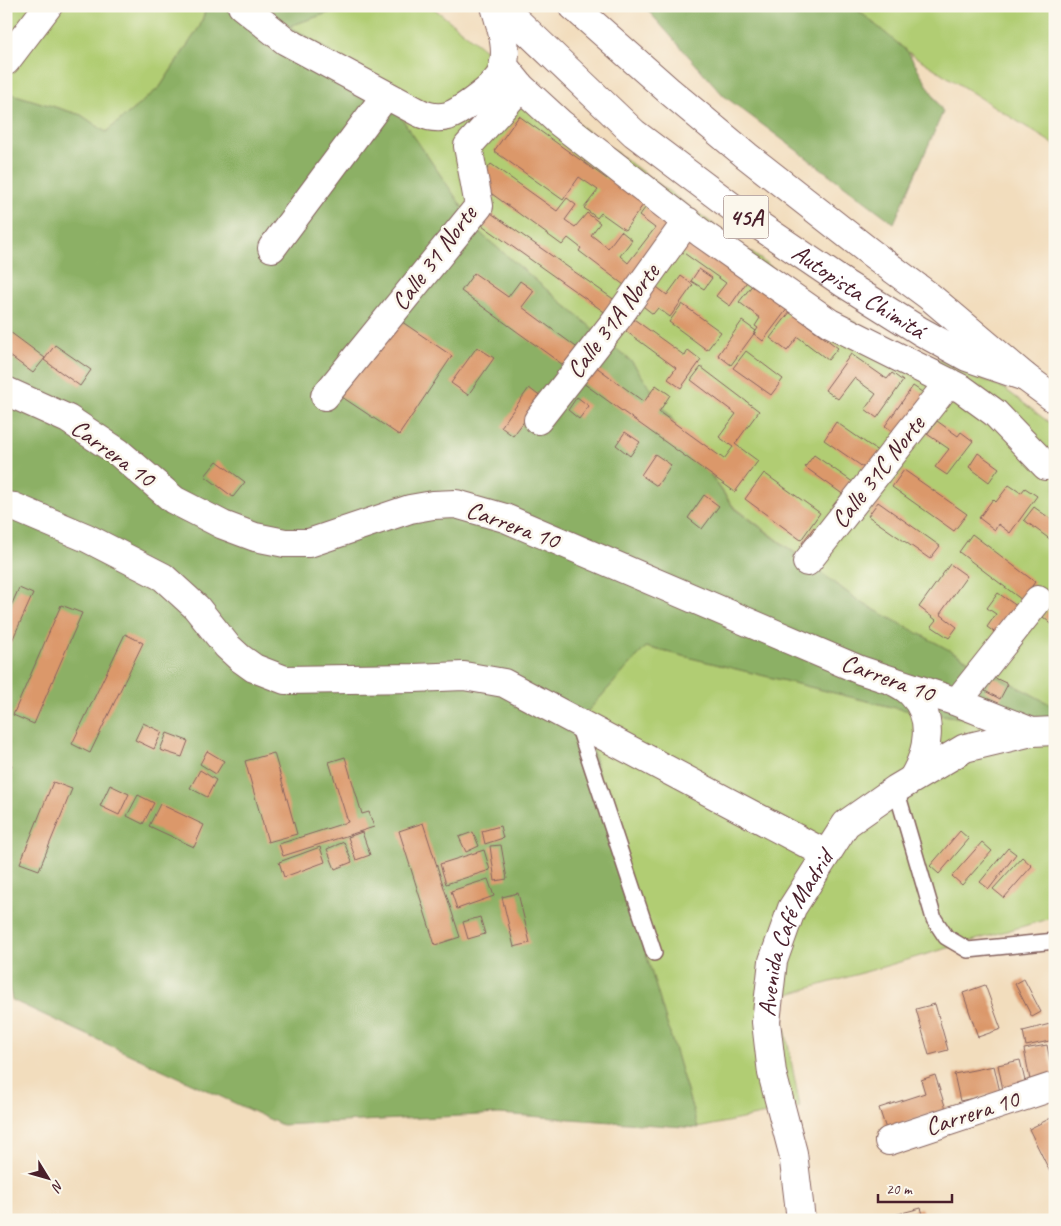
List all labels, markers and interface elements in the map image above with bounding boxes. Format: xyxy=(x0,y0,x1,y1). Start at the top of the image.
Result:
road number: 45A xyxy=(724,196,768,238)
street label: Calle 31 Norte xyxy=(384,198,485,317)
street label: Autopista Chimitá xyxy=(786,237,933,347)
street label: Calle 31A Norte xyxy=(559,256,668,385)
street label: Calle 31C Norte xyxy=(824,408,933,535)
street label: Carrera 10 xyxy=(64,412,163,495)
street label: Carrera 10 xyxy=(462,493,566,557)
street label: Carrera 10 xyxy=(837,646,941,710)
street label: Avenida Café Madrid xyxy=(751,842,843,1018)
street label: Carrera 10 xyxy=(921,1082,1025,1143)
north arrow xyxy=(22,1154,72,1204)
scale bar xyxy=(878,1171,952,1203)
text: N xyxy=(47,1177,67,1196)
text: 20 m xyxy=(886,1180,913,1199)

